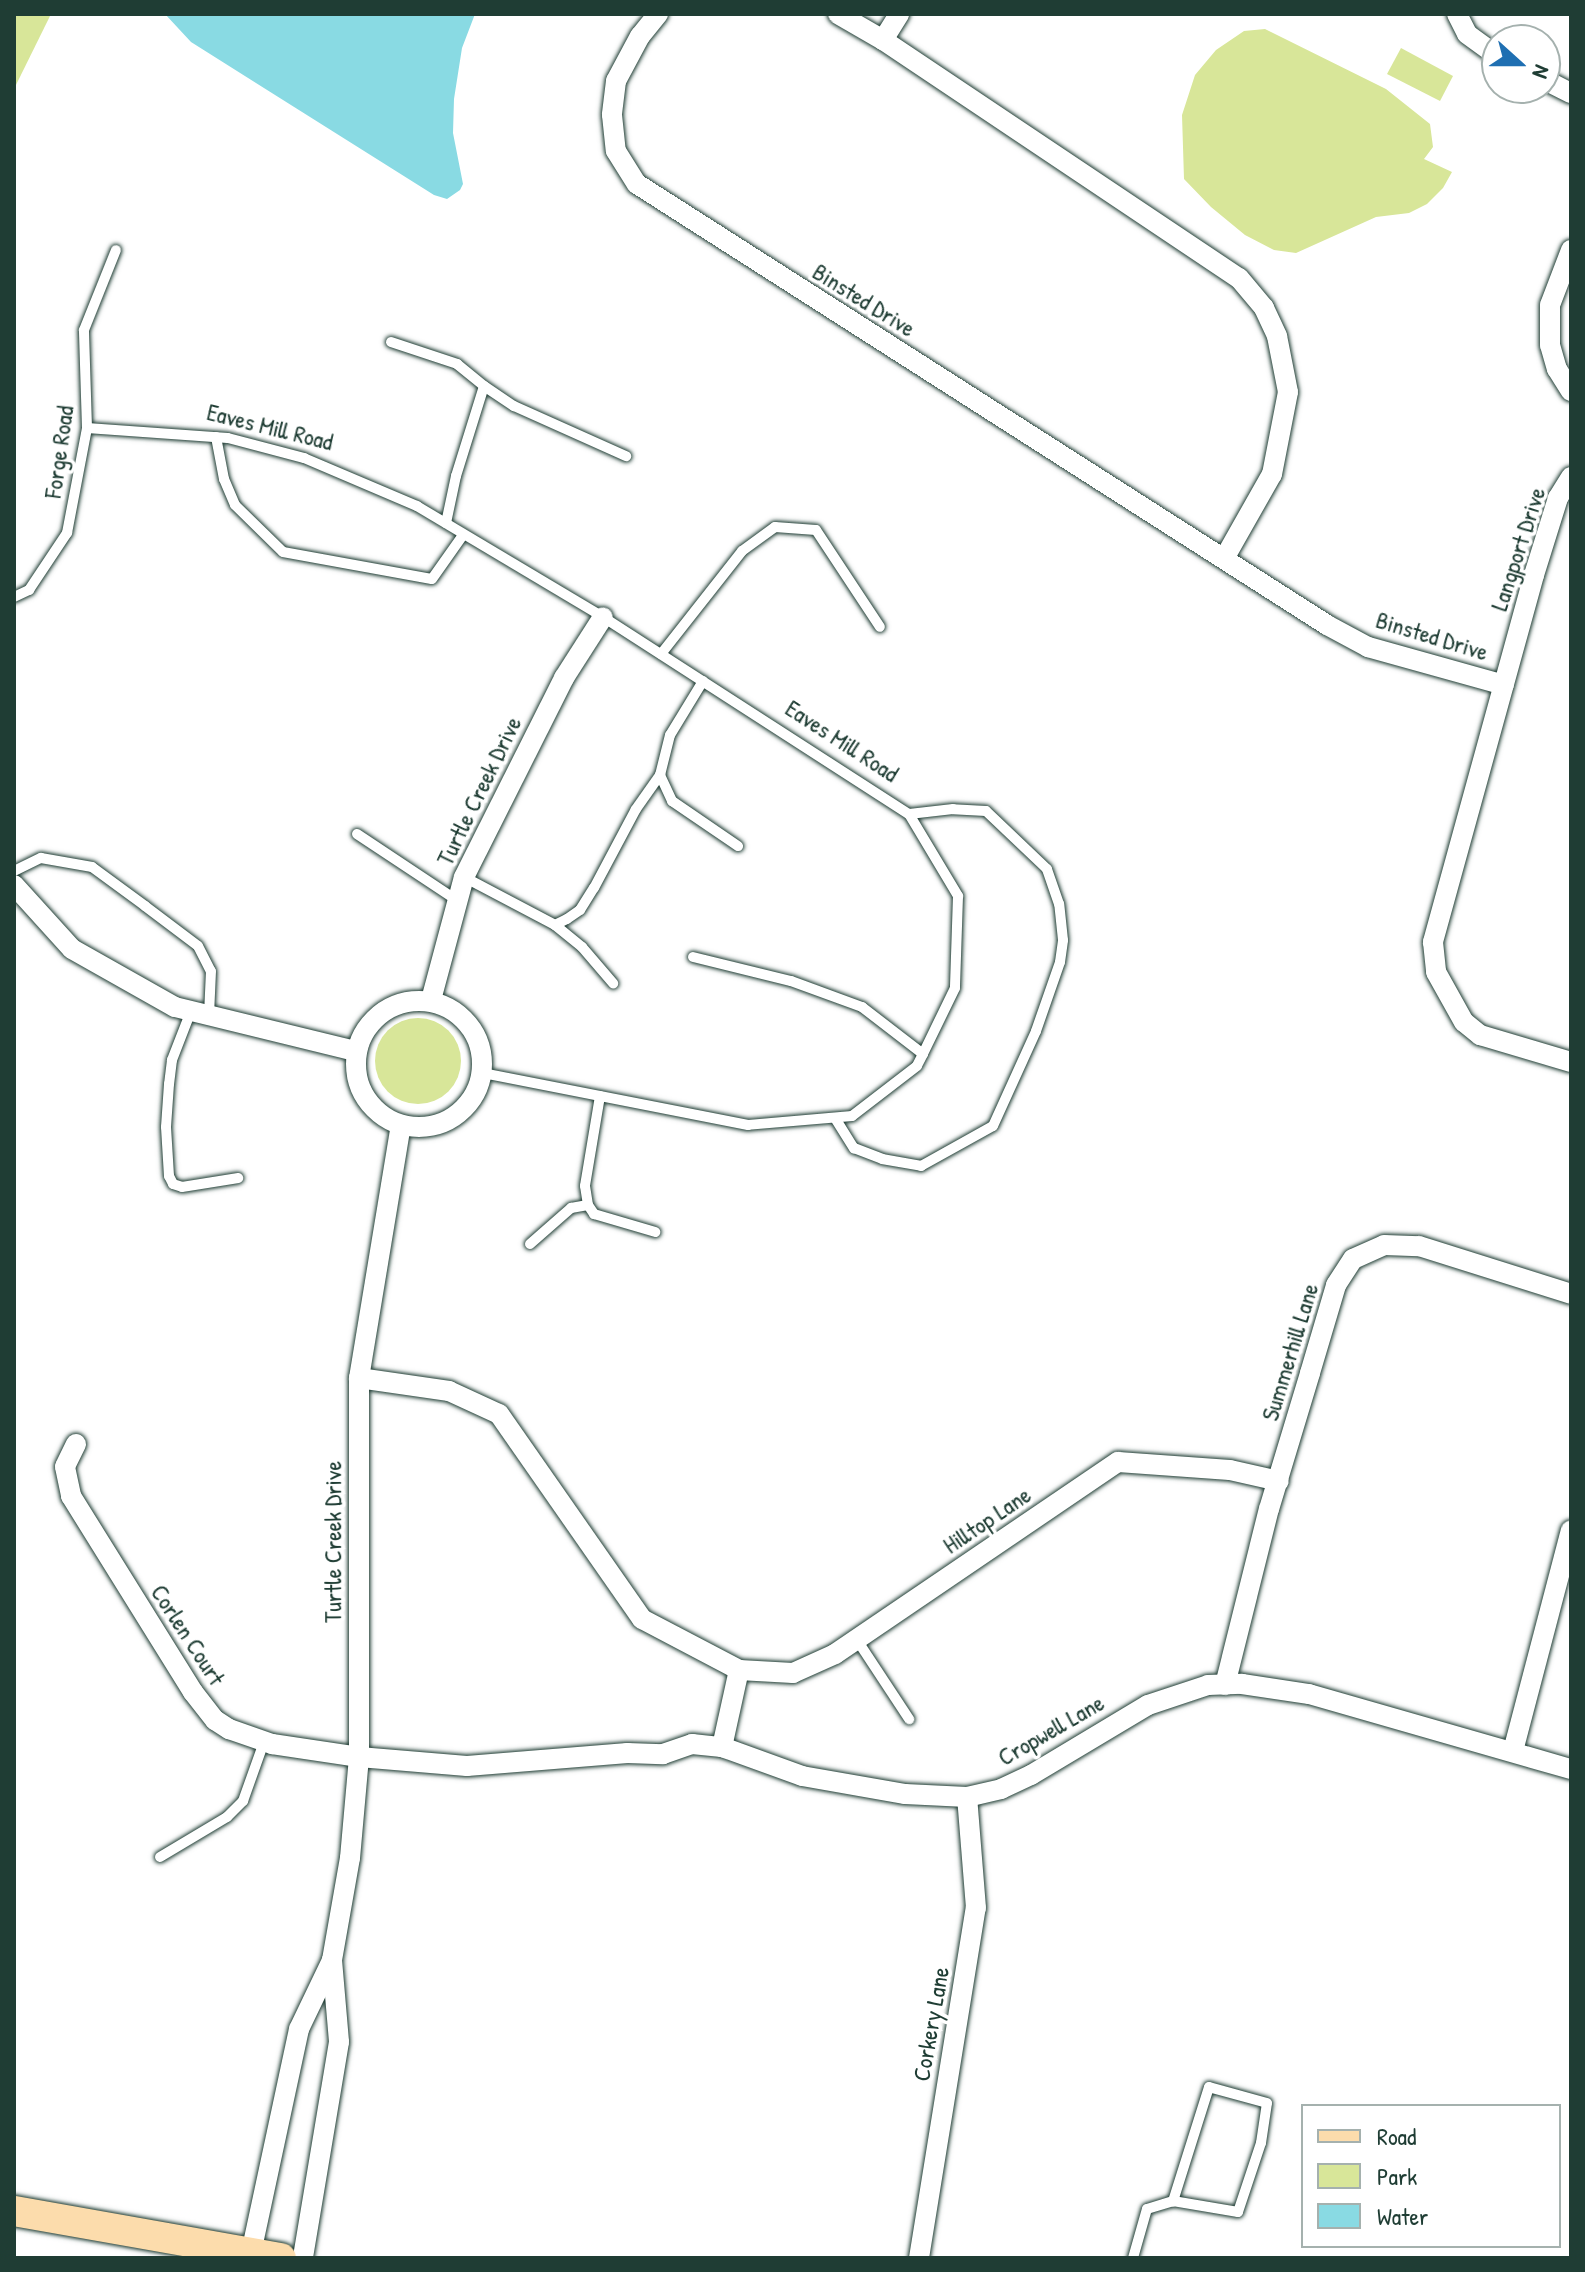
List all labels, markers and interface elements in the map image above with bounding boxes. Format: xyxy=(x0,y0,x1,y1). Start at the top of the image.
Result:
north arrow xyxy=(1481,24,1561,104)
text: N xyxy=(1525,61,1558,83)
street label: Binsted Drive xyxy=(807,257,921,343)
street label: Eaves Mill Road xyxy=(204,397,336,457)
street label: Forge Road xyxy=(38,404,80,500)
street label: Langport Drive xyxy=(1485,484,1551,614)
street label: Binsted Drive xyxy=(1373,605,1491,667)
street label: Eaves Mill Road xyxy=(780,694,904,788)
street label: Turtle Creek Drive xyxy=(431,712,527,870)
street label: Summerhill Lane xyxy=(1255,1280,1325,1424)
street label: Turtle Creek Drive xyxy=(319,1461,347,1623)
street label: Hilltop Lane xyxy=(938,1480,1036,1560)
street label: Corlen Court xyxy=(145,1579,231,1691)
street label: Cropwell Lane xyxy=(993,1688,1109,1772)
street label: Corkery Lane xyxy=(907,1965,955,2083)
legend xyxy=(1301,2104,1561,2248)
text: Road xyxy=(1377,2120,1416,2152)
text: Park xyxy=(1377,2160,1417,2192)
text: Water xyxy=(1377,2200,1428,2232)

